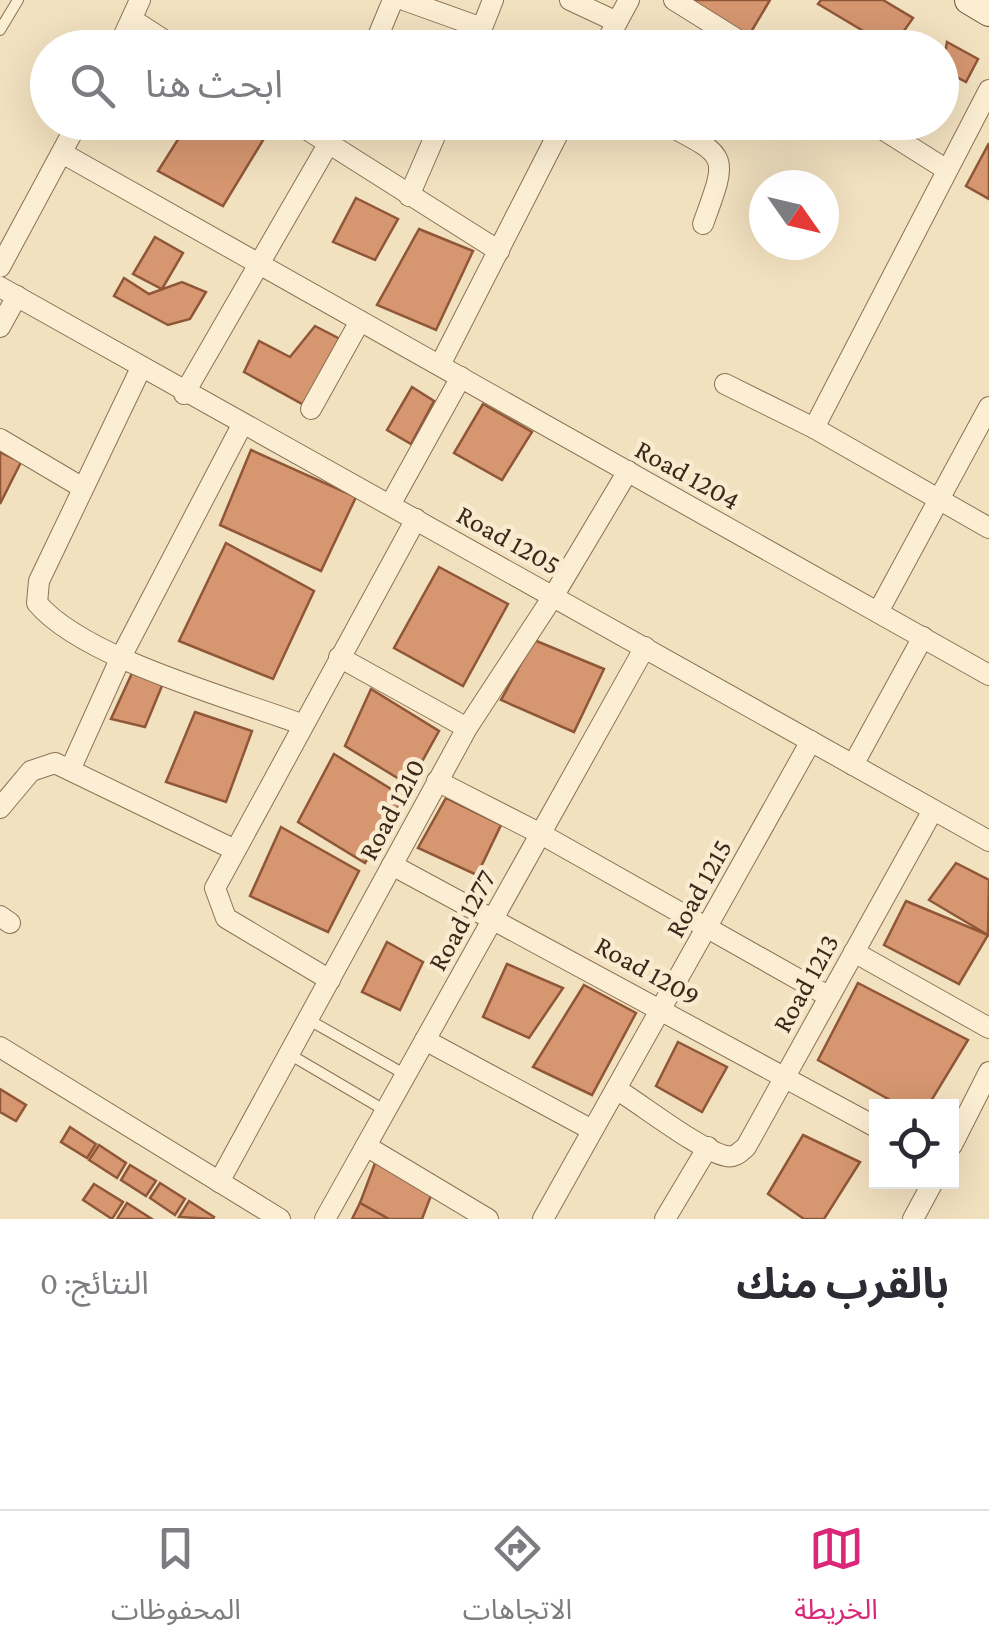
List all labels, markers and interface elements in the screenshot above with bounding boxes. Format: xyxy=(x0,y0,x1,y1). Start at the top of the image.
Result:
search box xyxy=(30,30,959,140)
icon: search xyxy=(65,58,120,113)
text: ابحث هنا xyxy=(145,63,283,105)
north arrow xyxy=(749,170,839,260)
street label: Road 1204 xyxy=(630,433,745,516)
street label: Road 1205 xyxy=(452,498,566,581)
street label: Road 1210 xyxy=(352,753,431,865)
street label: Road 1215 xyxy=(659,834,738,943)
street label: Road 1277 xyxy=(421,865,502,976)
street label: Road 1209 xyxy=(590,929,705,1012)
street label: Road 1213 xyxy=(766,929,845,1038)
map controls xyxy=(869,1099,959,1189)
button: locate xyxy=(869,1099,959,1189)
text: بالقرب منك xyxy=(736,1260,949,1307)
text: النتائج: 0 xyxy=(40,1265,149,1301)
tab: المحفوظات xyxy=(111,1521,241,1640)
tab: الاتجاهات xyxy=(463,1521,572,1640)
tab: الخريطة xyxy=(794,1521,878,1640)

